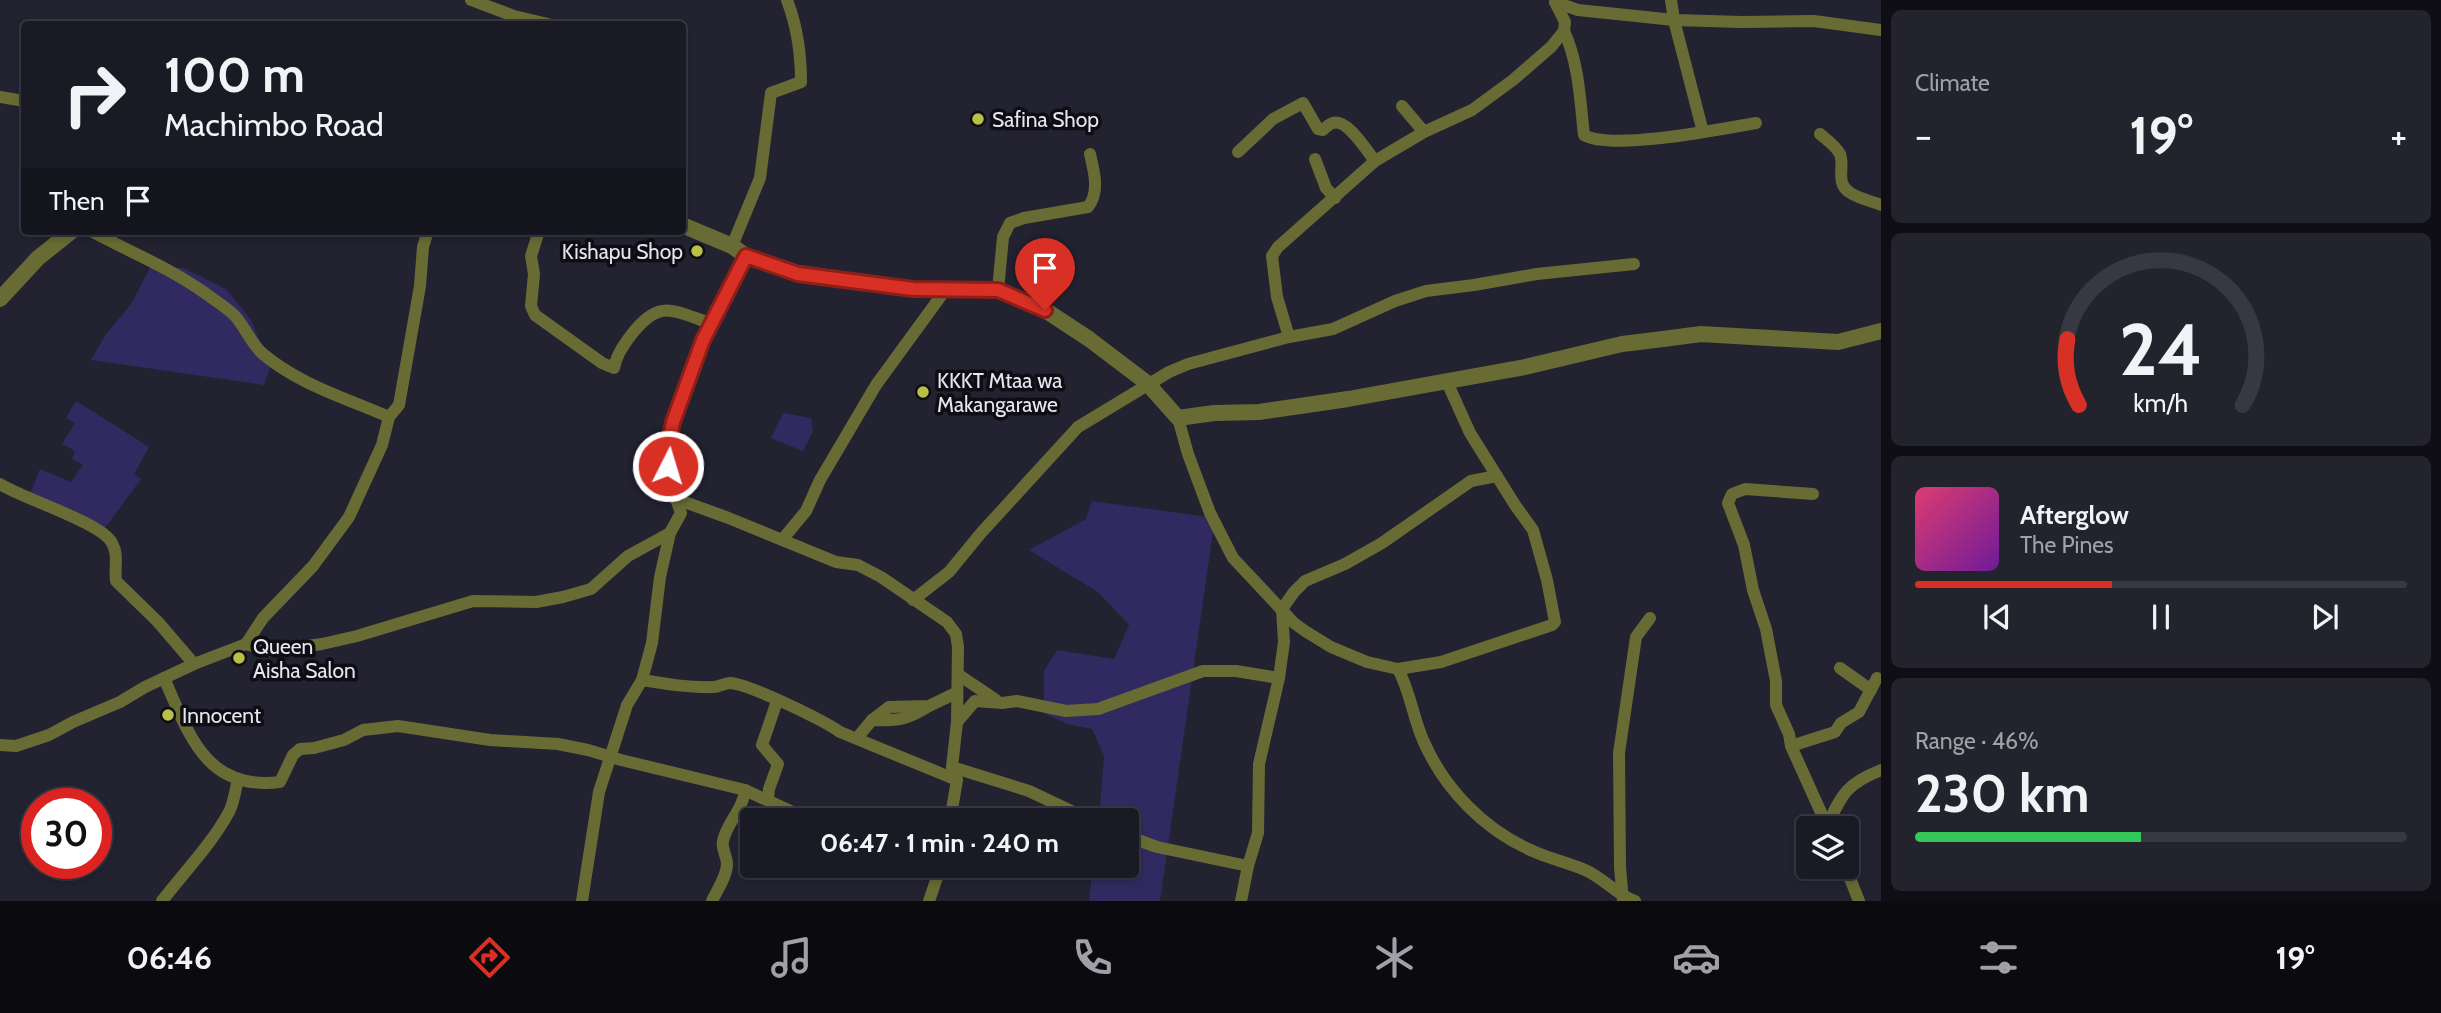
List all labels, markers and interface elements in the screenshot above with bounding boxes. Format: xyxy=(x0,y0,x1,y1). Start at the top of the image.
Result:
text: 100 m xyxy=(164,45,305,104)
icon: right xyxy=(49,49,140,140)
text: Climate xyxy=(1915,69,1990,97)
text: 19° xyxy=(2129,104,2193,167)
text: Machimbo Road xyxy=(164,105,384,144)
place label: Safina Shop xyxy=(992,107,1099,132)
marker: Safina Shop xyxy=(970,111,986,127)
text: − xyxy=(1915,112,1932,159)
text: + xyxy=(2390,112,2407,159)
icon: arrive xyxy=(119,182,157,220)
text: Then xyxy=(49,185,105,217)
pin xyxy=(1015,238,1075,310)
place label: Kishapu Shop xyxy=(562,239,683,264)
marker: Kishapu Shop xyxy=(689,243,705,259)
icon: arrive xyxy=(1026,249,1064,287)
text: 24 xyxy=(2119,306,2203,394)
place label: KKKT Mtaa wa Makangarawe xyxy=(937,368,1062,417)
marker: KKKT Mtaa wa Makangarawe xyxy=(915,384,931,400)
text: km/h xyxy=(2134,388,2188,418)
position arrow xyxy=(631,429,705,503)
text: Afterglow xyxy=(2020,499,2129,531)
text: The Pines xyxy=(2020,531,2114,559)
icon: previous xyxy=(1978,598,2016,636)
icon: pause xyxy=(2142,598,2180,636)
icon: next xyxy=(2306,598,2344,636)
place label: Queen Aisha Salon xyxy=(253,634,356,683)
marker: Queen Aisha Salon xyxy=(231,650,247,666)
place label: Innocent xyxy=(182,703,261,728)
marker: Innocent xyxy=(160,707,176,723)
text: Range · 46% xyxy=(1915,727,2039,755)
text: 230 km xyxy=(1915,762,2089,825)
speed limit sign: 30 xyxy=(21,788,112,879)
map controls xyxy=(1796,816,1859,879)
button: layers xyxy=(1796,816,1859,879)
text: 06:47 · 1 min · 240 m xyxy=(820,827,1059,859)
icon: directions xyxy=(465,933,514,982)
icon: music xyxy=(767,933,816,982)
icon: phone xyxy=(1068,933,1117,982)
icon: climate xyxy=(1370,933,1419,982)
icon: car xyxy=(1672,933,1721,982)
icon: filters xyxy=(1974,933,2023,982)
text: 06:46 xyxy=(126,938,212,977)
text: 19° xyxy=(2276,938,2315,977)

